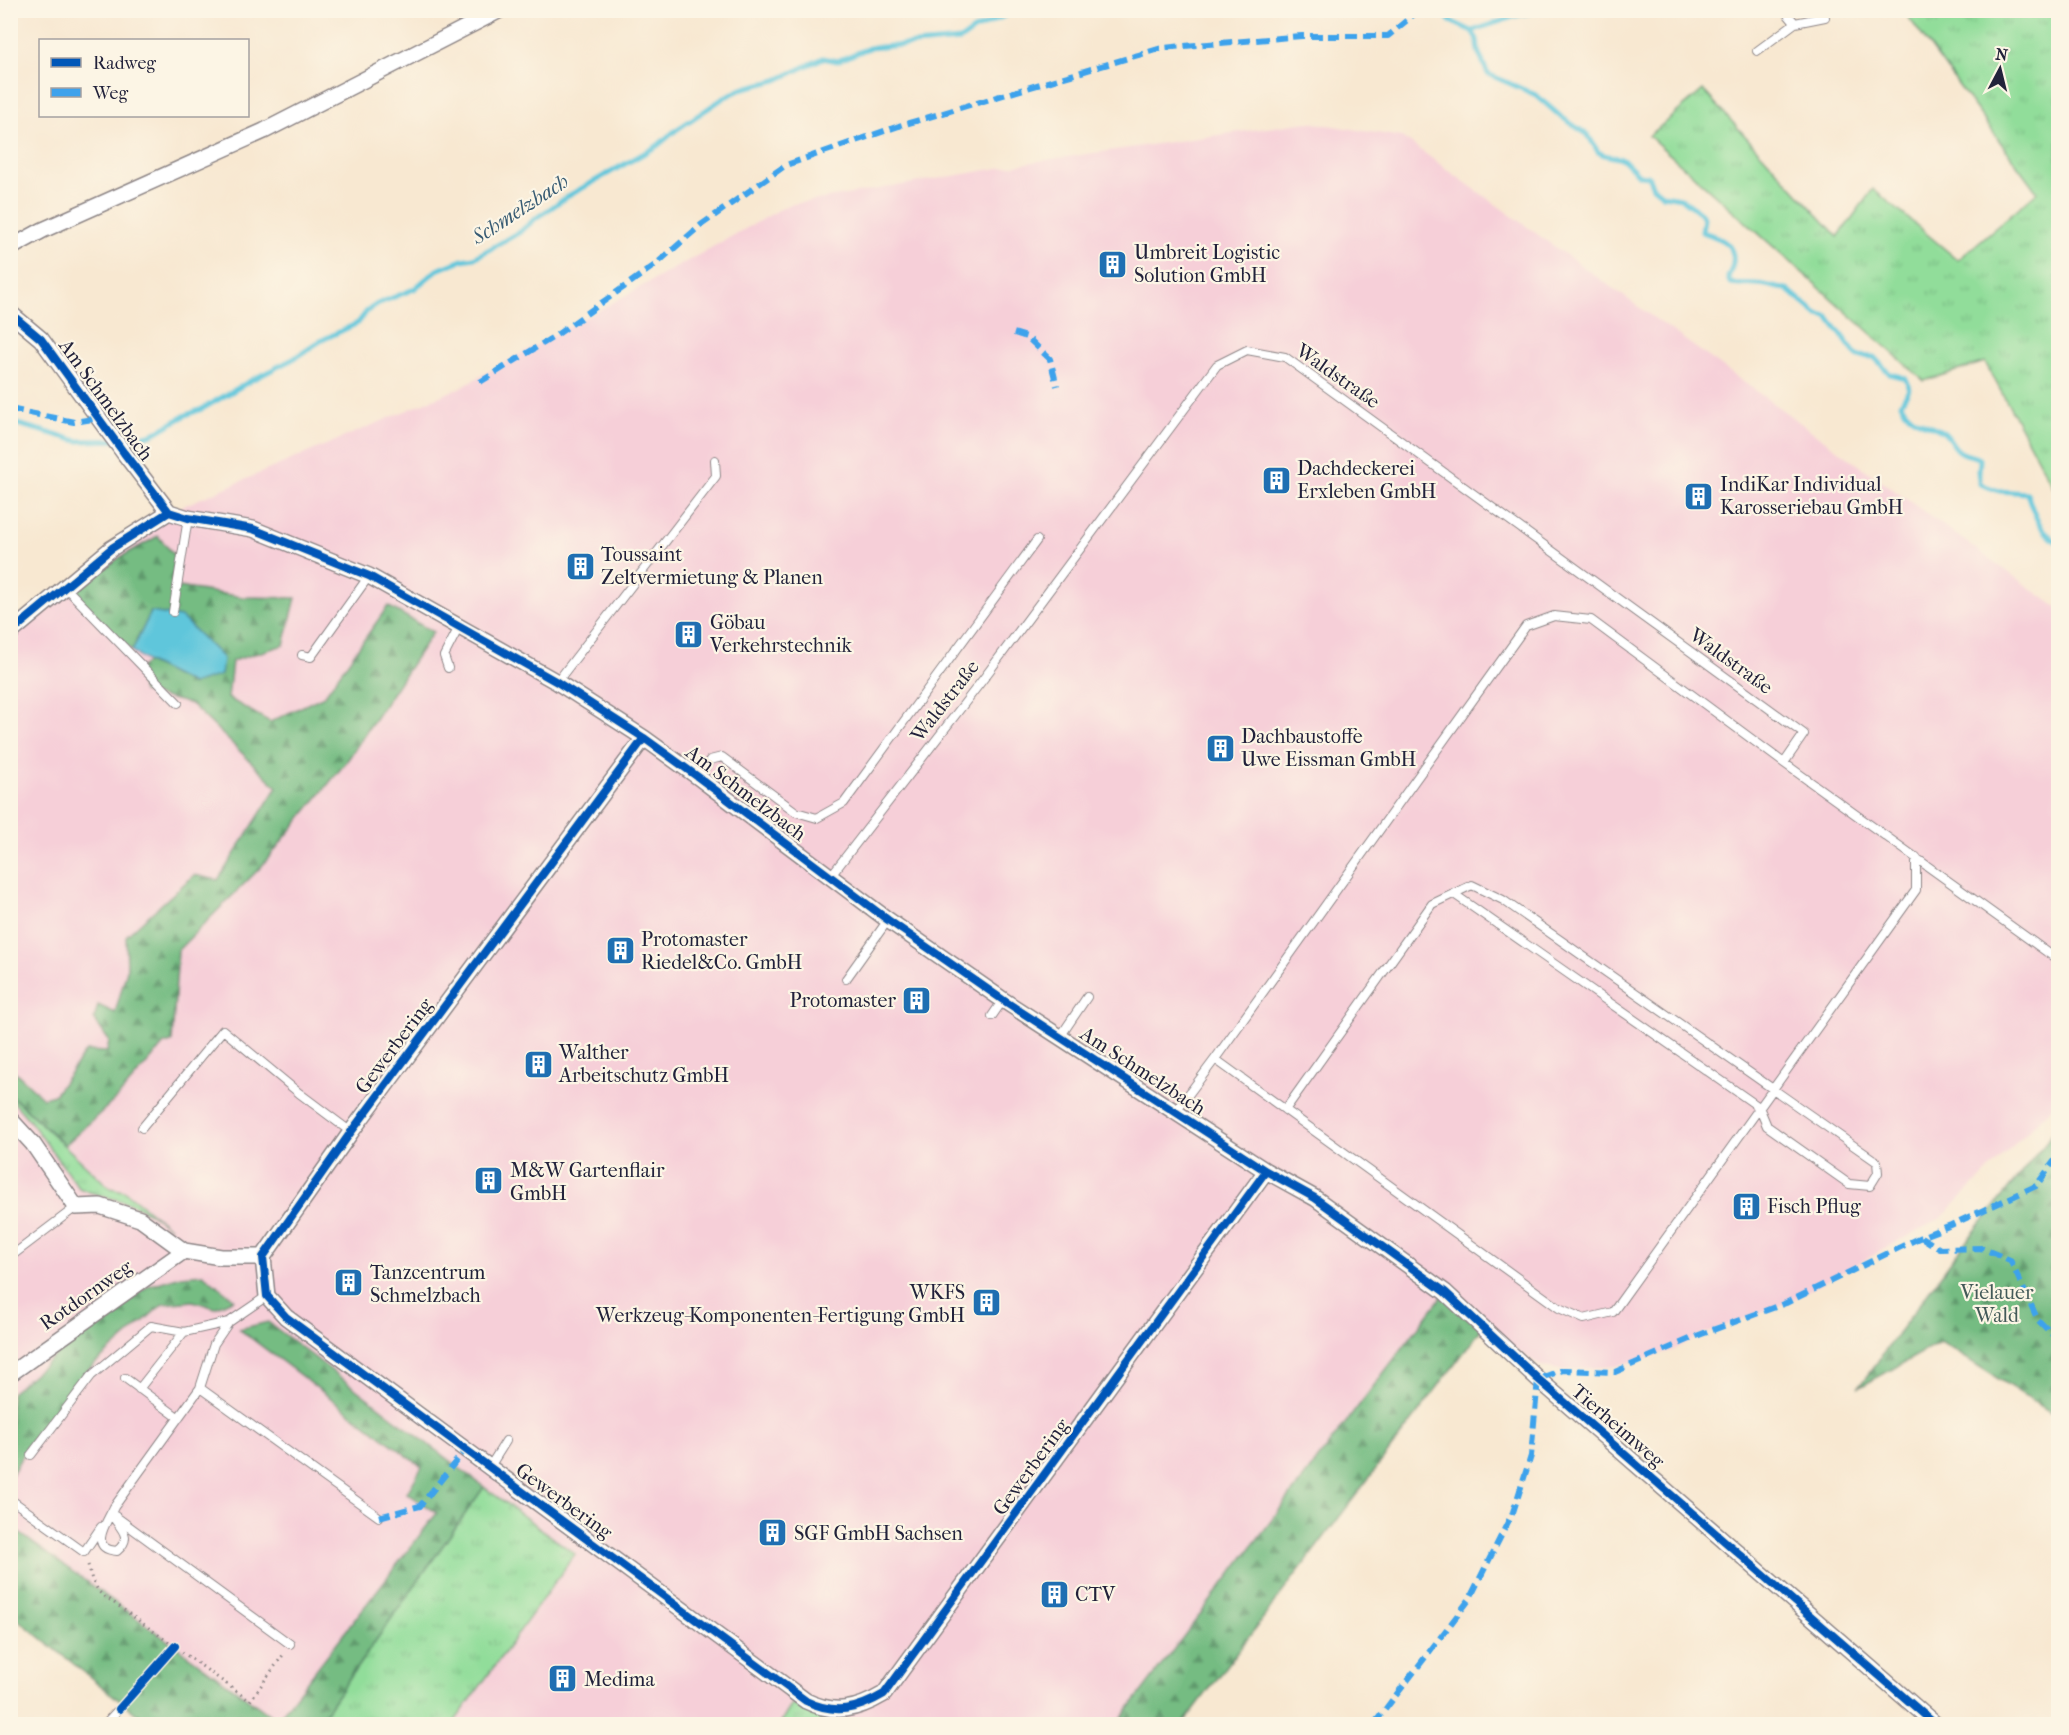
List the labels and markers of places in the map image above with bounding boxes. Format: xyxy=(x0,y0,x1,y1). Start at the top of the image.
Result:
place label: Umbreit Logistic Solution GmbH xyxy=(1134,241,1280,287)
building icon: Umbreit Logistic Solution GmbH xyxy=(1097,248,1129,280)
place label: Dachdeckerei Erxleben GmbH xyxy=(1297,457,1437,503)
building icon: Dachdeckerei Erxleben GmbH xyxy=(1260,464,1292,496)
place label: IndiKar Individual Karosseriebau GmbH xyxy=(1720,473,1904,519)
building icon: IndiKar Individual Karosseriebau GmbH xyxy=(1683,480,1715,512)
place label: Toussaint Zeltvermietung & Planen xyxy=(601,543,823,589)
building icon: Toussaint Zeltvermietung & Planen xyxy=(564,550,596,582)
place label: Göbau Verkehrstechnik xyxy=(709,611,853,657)
building icon: Göbau Verkehrstechnik xyxy=(673,618,705,650)
place label: Dachbaustoffe Uwe Eissman GmbH xyxy=(1241,725,1417,771)
building icon: Dachbaustoffe Uwe Eissman GmbH xyxy=(1204,732,1236,764)
place label: Protomaster Riedel&Co. GmbH xyxy=(641,928,802,974)
building icon: Protomaster Riedel&Co. GmbH xyxy=(604,934,636,966)
building icon: Protomaster xyxy=(901,984,933,1016)
place label: Protomaster xyxy=(790,989,896,1012)
place label: Walther Arbeitschutz GmbH xyxy=(558,1041,729,1087)
building icon: Walther Arbeitschutz GmbH xyxy=(522,1048,554,1080)
place label: M&W Gartenflair GmbH xyxy=(510,1159,665,1205)
building icon: M&W Gartenflair GmbH xyxy=(473,1165,505,1197)
building icon: Fisch Pflug xyxy=(1730,1190,1762,1222)
place label: Fisch Pflug xyxy=(1767,1195,1861,1218)
place label: Tanzcentrum Schmelzbach xyxy=(370,1261,486,1307)
building icon: Tanzcentrum Schmelzbach xyxy=(333,1267,365,1299)
place label: WKFS Werkzeug-Komponenten-Fertigung GmbH xyxy=(595,1281,965,1327)
building icon: WKFS Werkzeug-Komponenten-Fertigung GmbH xyxy=(970,1287,1002,1319)
building icon: SGF GmbH Sachsen xyxy=(757,1517,789,1549)
place label: SGF GmbH Sachsen xyxy=(794,1522,963,1545)
building icon: CTV xyxy=(1038,1578,1070,1610)
place label: CTV xyxy=(1075,1583,1116,1606)
building icon: Medima xyxy=(547,1663,579,1695)
place label: Medima xyxy=(584,1668,655,1691)

